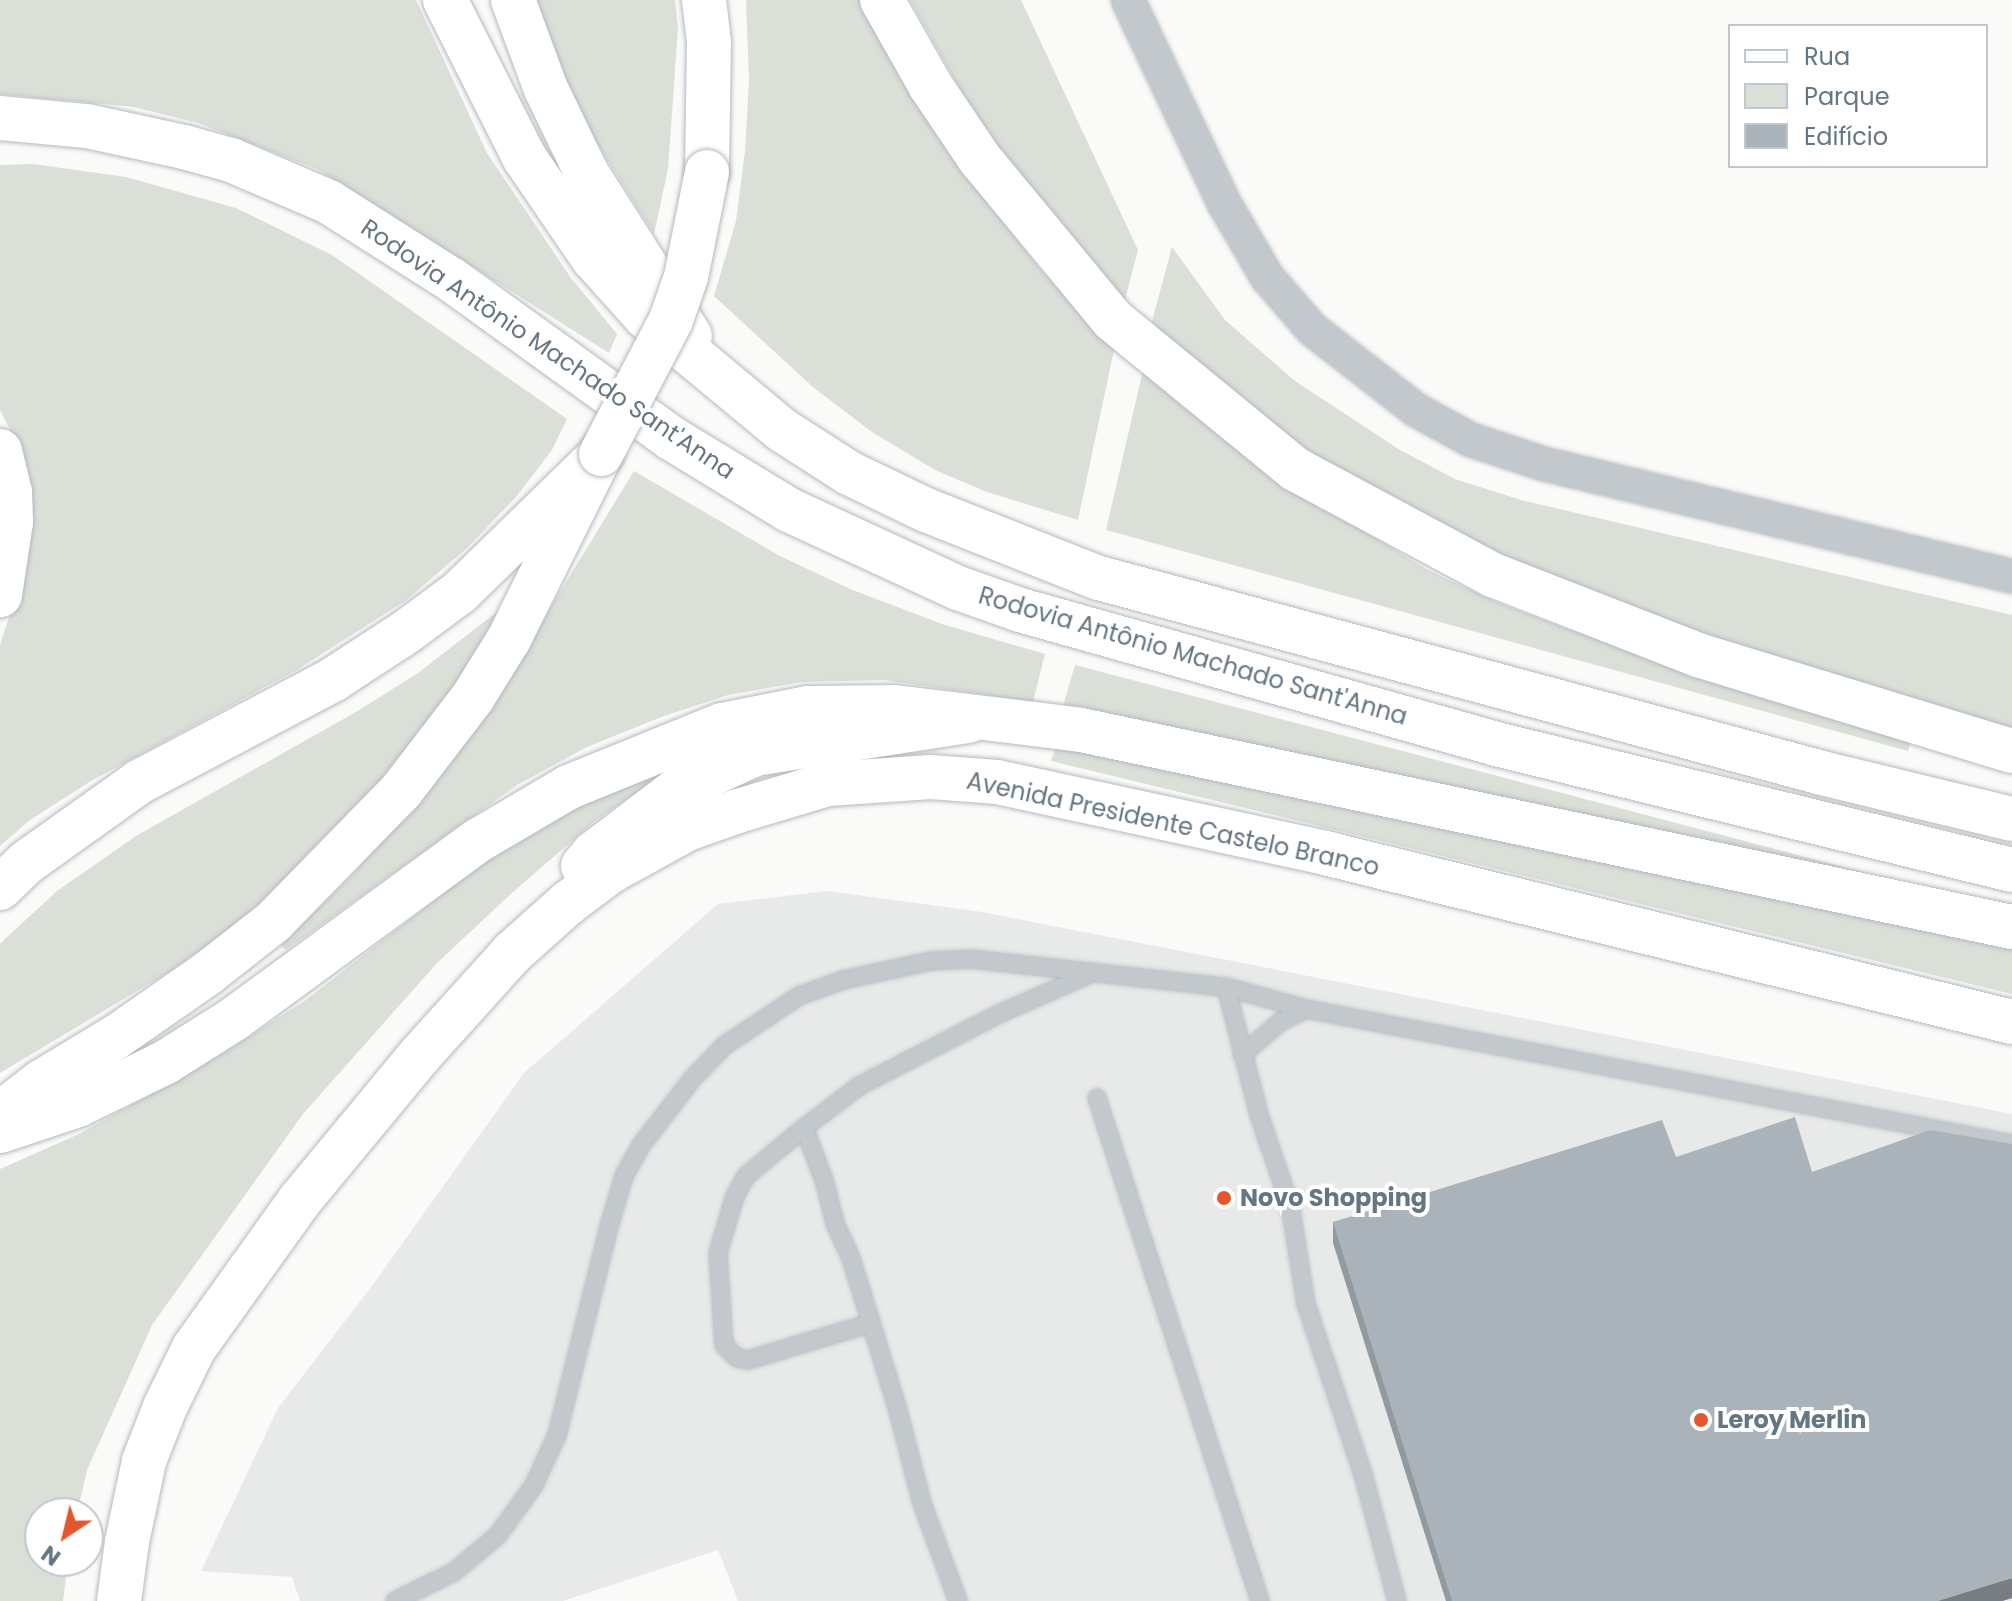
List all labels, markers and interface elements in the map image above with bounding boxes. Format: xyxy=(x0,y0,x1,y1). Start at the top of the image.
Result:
legend xyxy=(1728,24,1988,168)
text: Rua xyxy=(1804,40,1850,73)
text: Parque xyxy=(1804,80,1890,113)
text: Edifício xyxy=(1804,120,1888,153)
street label: Rodovia Antônio Machado Sant'Anna xyxy=(356,213,740,485)
street label: Rodovia Antônio Machado Sant'Anna xyxy=(975,581,1411,731)
street label: Avenida Presidente Castelo Branco xyxy=(964,766,1382,882)
place label: Novo Shopping xyxy=(1240,1184,1427,1212)
marker: Novo Shopping xyxy=(1215,1189,1233,1207)
place label: Leroy Merlin xyxy=(1717,1406,1866,1434)
marker: Leroy Merlin xyxy=(1692,1411,1710,1429)
north arrow xyxy=(24,1497,104,1577)
text: N xyxy=(35,1538,67,1573)

